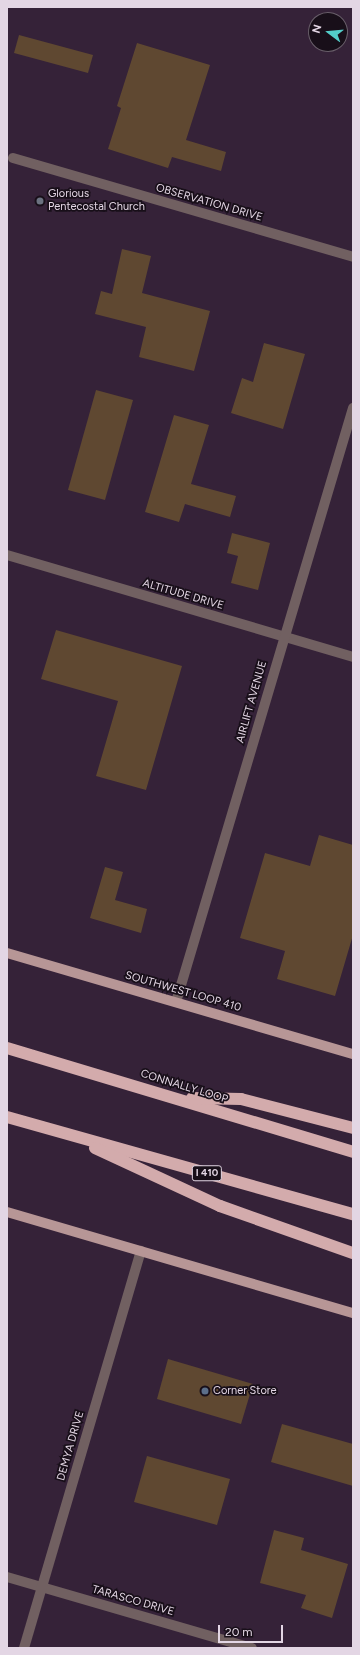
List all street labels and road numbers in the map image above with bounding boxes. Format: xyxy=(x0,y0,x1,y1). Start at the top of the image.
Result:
street label: OBSERVATION DRIVE xyxy=(154,181,264,225)
street label: ALTITUDE DRIVE xyxy=(141,577,225,613)
street label: AIRLIFT AVENUE xyxy=(234,659,270,745)
street label: SOUTHWEST LOOP 410 xyxy=(123,969,243,1015)
street label: CONNALLY LOOP xyxy=(139,1067,229,1107)
road number: I 410 xyxy=(191,1165,223,1181)
street label: DEMYA DRIVE xyxy=(55,1410,87,1482)
street label: TARASCO DRIVE xyxy=(91,1583,175,1619)

